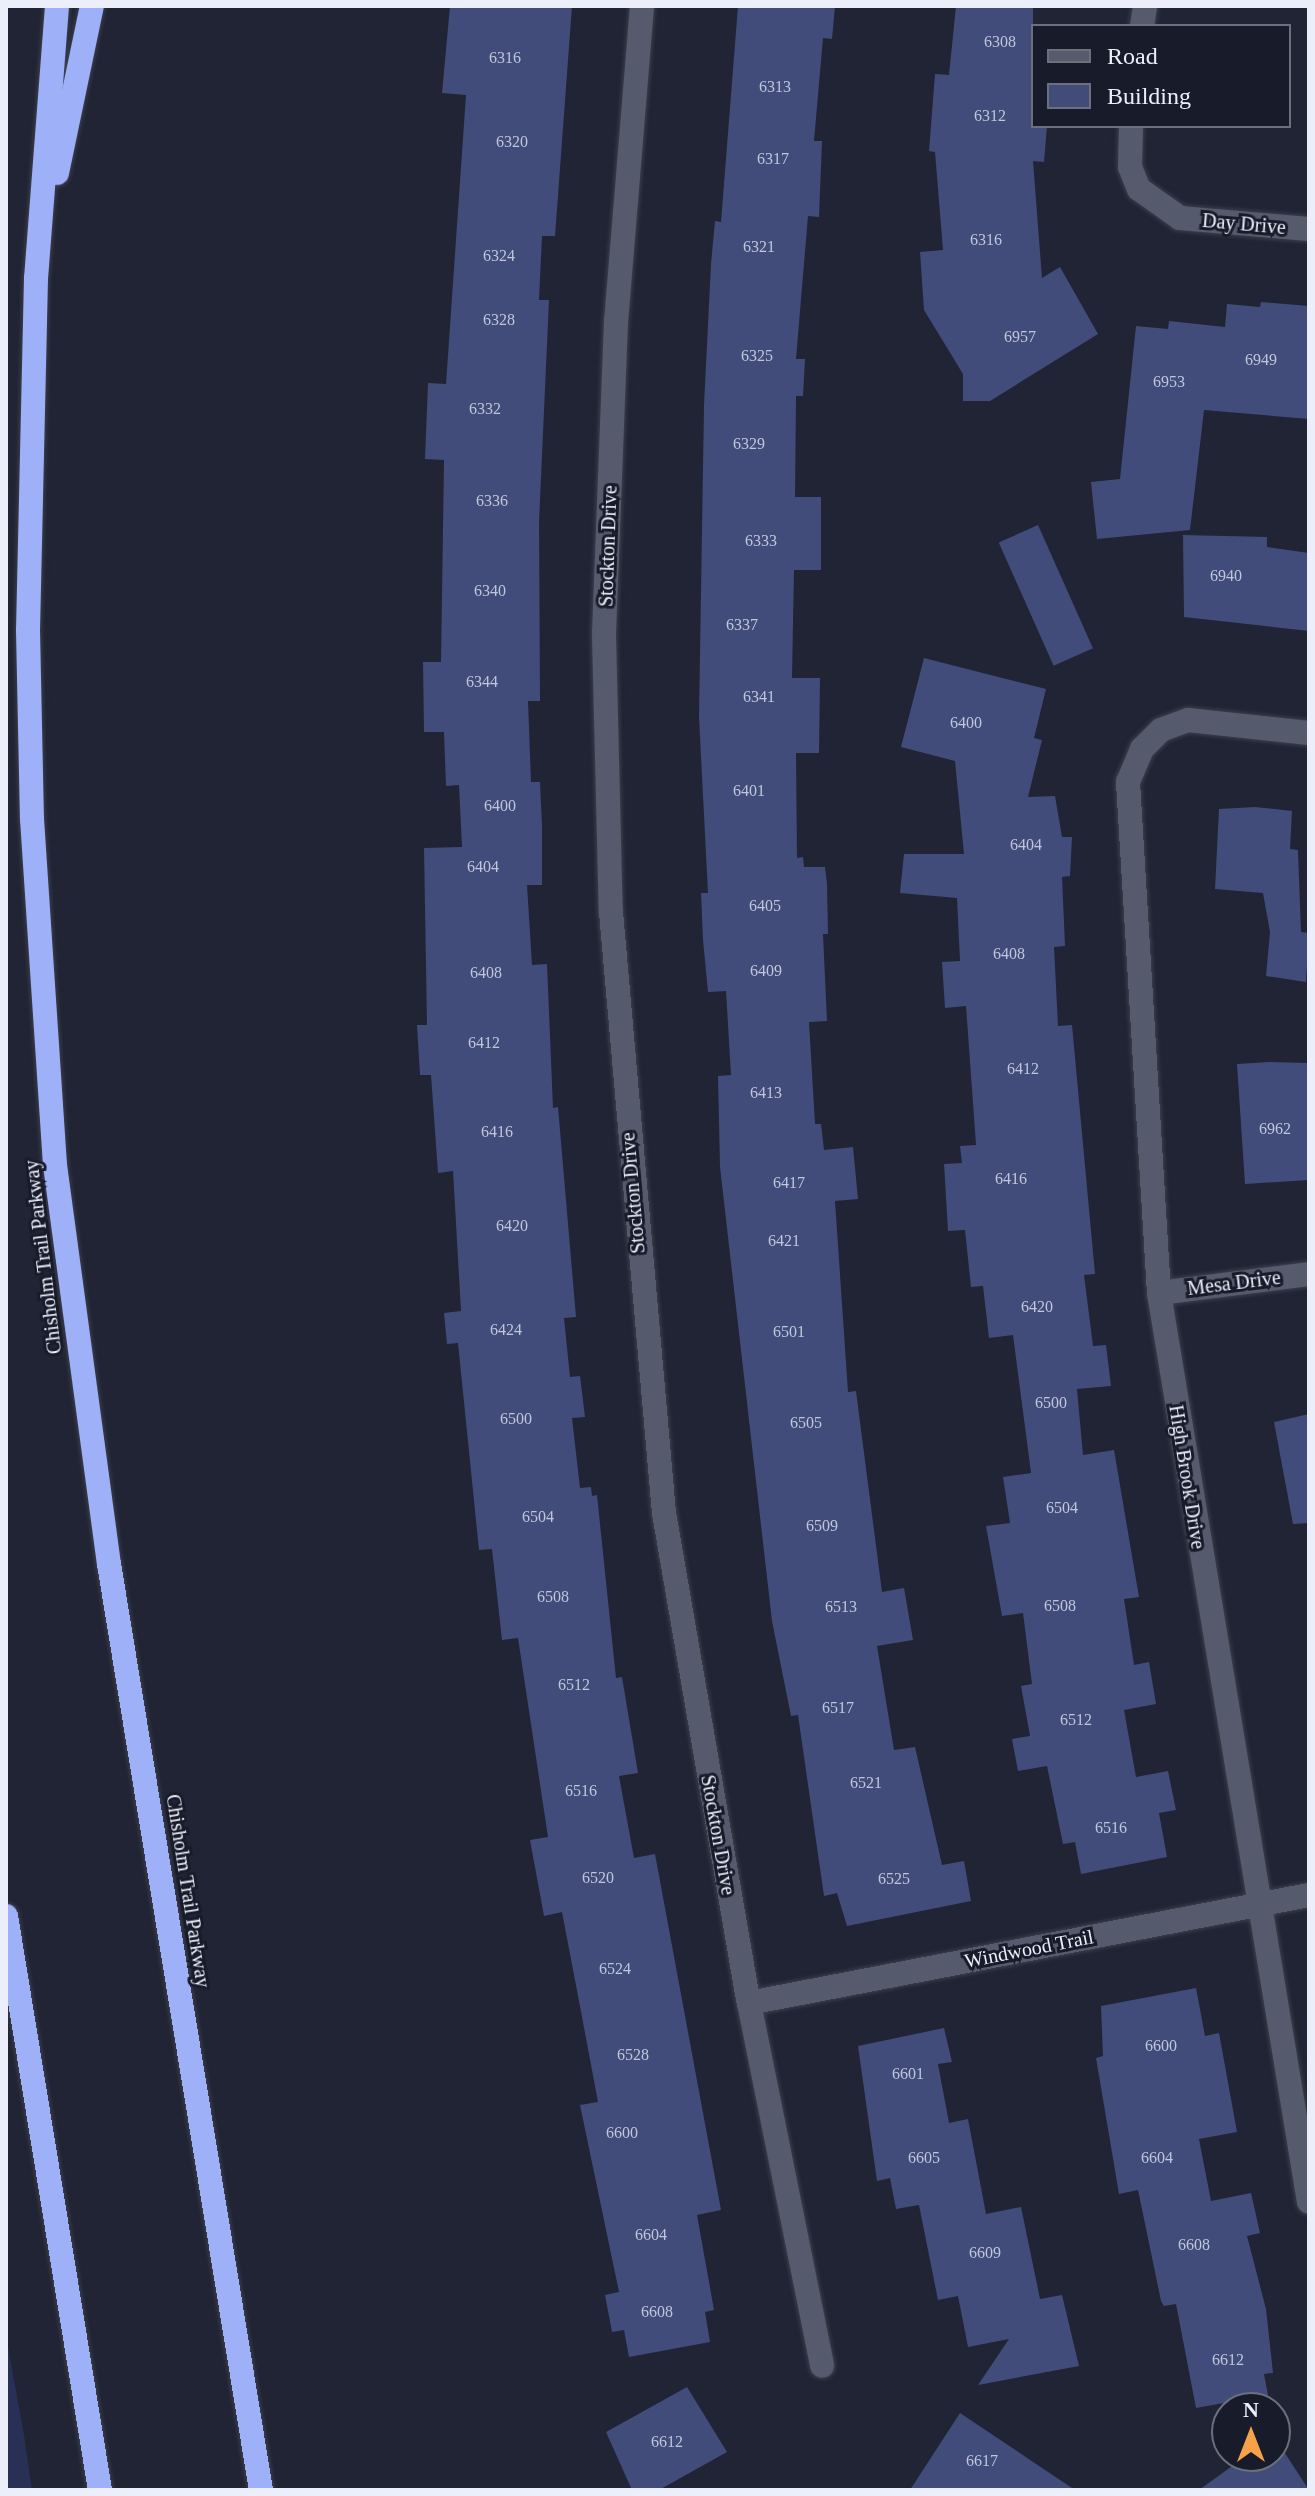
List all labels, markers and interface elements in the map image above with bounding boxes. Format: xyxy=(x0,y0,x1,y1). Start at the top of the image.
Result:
legend xyxy=(1031,24,1291,128)
house number: 6308 xyxy=(984,32,1016,52)
text: Road xyxy=(1107,43,1158,69)
house number: 6316 xyxy=(489,48,521,68)
house number: 6313 xyxy=(759,77,791,97)
text: Building xyxy=(1107,83,1191,109)
house number: 6312 xyxy=(974,106,1006,126)
house number: 6320 xyxy=(496,132,528,152)
house number: 6317 xyxy=(757,149,789,169)
street label: Day Drive xyxy=(1201,208,1287,240)
house number: 6316 xyxy=(970,230,1002,250)
house number: 6321 xyxy=(743,237,775,257)
house number: 6324 xyxy=(483,246,515,266)
house number: 6328 xyxy=(483,310,515,330)
house number: 6957 xyxy=(1004,327,1036,347)
house number: 6325 xyxy=(741,346,773,366)
house number: 6949 xyxy=(1245,350,1277,370)
house number: 6953 xyxy=(1153,372,1185,392)
house number: 6332 xyxy=(469,399,501,419)
house number: 6329 xyxy=(733,434,765,454)
street label: Stockton Drive xyxy=(594,485,622,607)
house number: 6336 xyxy=(476,491,508,511)
house number: 6333 xyxy=(745,531,777,551)
house number: 6940 xyxy=(1210,566,1242,586)
house number: 6340 xyxy=(474,581,506,601)
house number: 6337 xyxy=(726,615,758,635)
house number: 6344 xyxy=(466,672,498,692)
house number: 6341 xyxy=(743,687,775,707)
house number: 6400 xyxy=(950,713,982,733)
house number: 6401 xyxy=(733,781,765,801)
house number: 6400 xyxy=(484,796,516,816)
house number: 6404 xyxy=(1010,835,1042,855)
house number: 6404 xyxy=(467,857,499,877)
house number: 6405 xyxy=(749,896,781,916)
house number: 6408 xyxy=(993,944,1025,964)
house number: 6409 xyxy=(750,961,782,981)
house number: 6408 xyxy=(470,963,502,983)
house number: 6412 xyxy=(468,1033,500,1053)
house number: 6412 xyxy=(1007,1059,1039,1079)
house number: 6413 xyxy=(750,1083,782,1103)
house number: 6962 xyxy=(1259,1119,1291,1139)
house number: 6416 xyxy=(481,1122,513,1142)
street label: Stockton Drive xyxy=(616,1131,650,1255)
street label: Chisholm Trail Parkway xyxy=(19,1158,67,1356)
house number: 6416 xyxy=(995,1169,1027,1189)
house number: 6417 xyxy=(773,1173,805,1193)
house number: 6420 xyxy=(496,1216,528,1236)
house number: 6421 xyxy=(768,1231,800,1251)
street label: Mesa Drive xyxy=(1186,1265,1282,1301)
house number: 6420 xyxy=(1021,1297,1053,1317)
house number: 6424 xyxy=(490,1320,522,1340)
house number: 6501 xyxy=(773,1322,805,1342)
house number: 6500 xyxy=(1035,1393,1067,1413)
street label: High Brook Drive xyxy=(1164,1403,1210,1551)
house number: 6500 xyxy=(500,1409,532,1429)
house number: 6505 xyxy=(790,1413,822,1433)
house number: 6504 xyxy=(1046,1498,1078,1518)
house number: 6504 xyxy=(522,1507,554,1527)
house number: 6509 xyxy=(806,1516,838,1536)
house number: 6508 xyxy=(537,1587,569,1607)
house number: 6508 xyxy=(1044,1596,1076,1616)
house number: 6513 xyxy=(825,1597,857,1617)
house number: 6512 xyxy=(558,1675,590,1695)
house number: 6517 xyxy=(822,1698,854,1718)
house number: 6512 xyxy=(1060,1710,1092,1730)
street label: Stockton Drive xyxy=(696,1773,740,1897)
house number: 6521 xyxy=(850,1773,882,1793)
house number: 6516 xyxy=(565,1781,597,1801)
street label: Chisholm Trail Parkway xyxy=(161,1792,215,1990)
house number: 6516 xyxy=(1095,1818,1127,1838)
house number: 6520 xyxy=(582,1868,614,1888)
house number: 6525 xyxy=(878,1869,910,1889)
street label: Windwood Trail xyxy=(962,1925,1096,1973)
house number: 6524 xyxy=(599,1959,631,1979)
house number: 6600 xyxy=(1145,2036,1177,2056)
house number: 6528 xyxy=(617,2045,649,2065)
house number: 6601 xyxy=(892,2064,924,2084)
house number: 6600 xyxy=(606,2123,638,2143)
house number: 6605 xyxy=(908,2148,940,2168)
house number: 6604 xyxy=(1141,2148,1173,2168)
house number: 6604 xyxy=(635,2225,667,2245)
house number: 6608 xyxy=(1178,2235,1210,2255)
house number: 6609 xyxy=(969,2243,1001,2263)
house number: 6608 xyxy=(641,2302,673,2322)
house number: 6612 xyxy=(1212,2350,1244,2370)
north arrow xyxy=(1211,2392,1291,2472)
text: N xyxy=(1243,2397,1259,2422)
house number: 6612 xyxy=(651,2432,683,2452)
house number: 6617 xyxy=(966,2451,998,2471)

